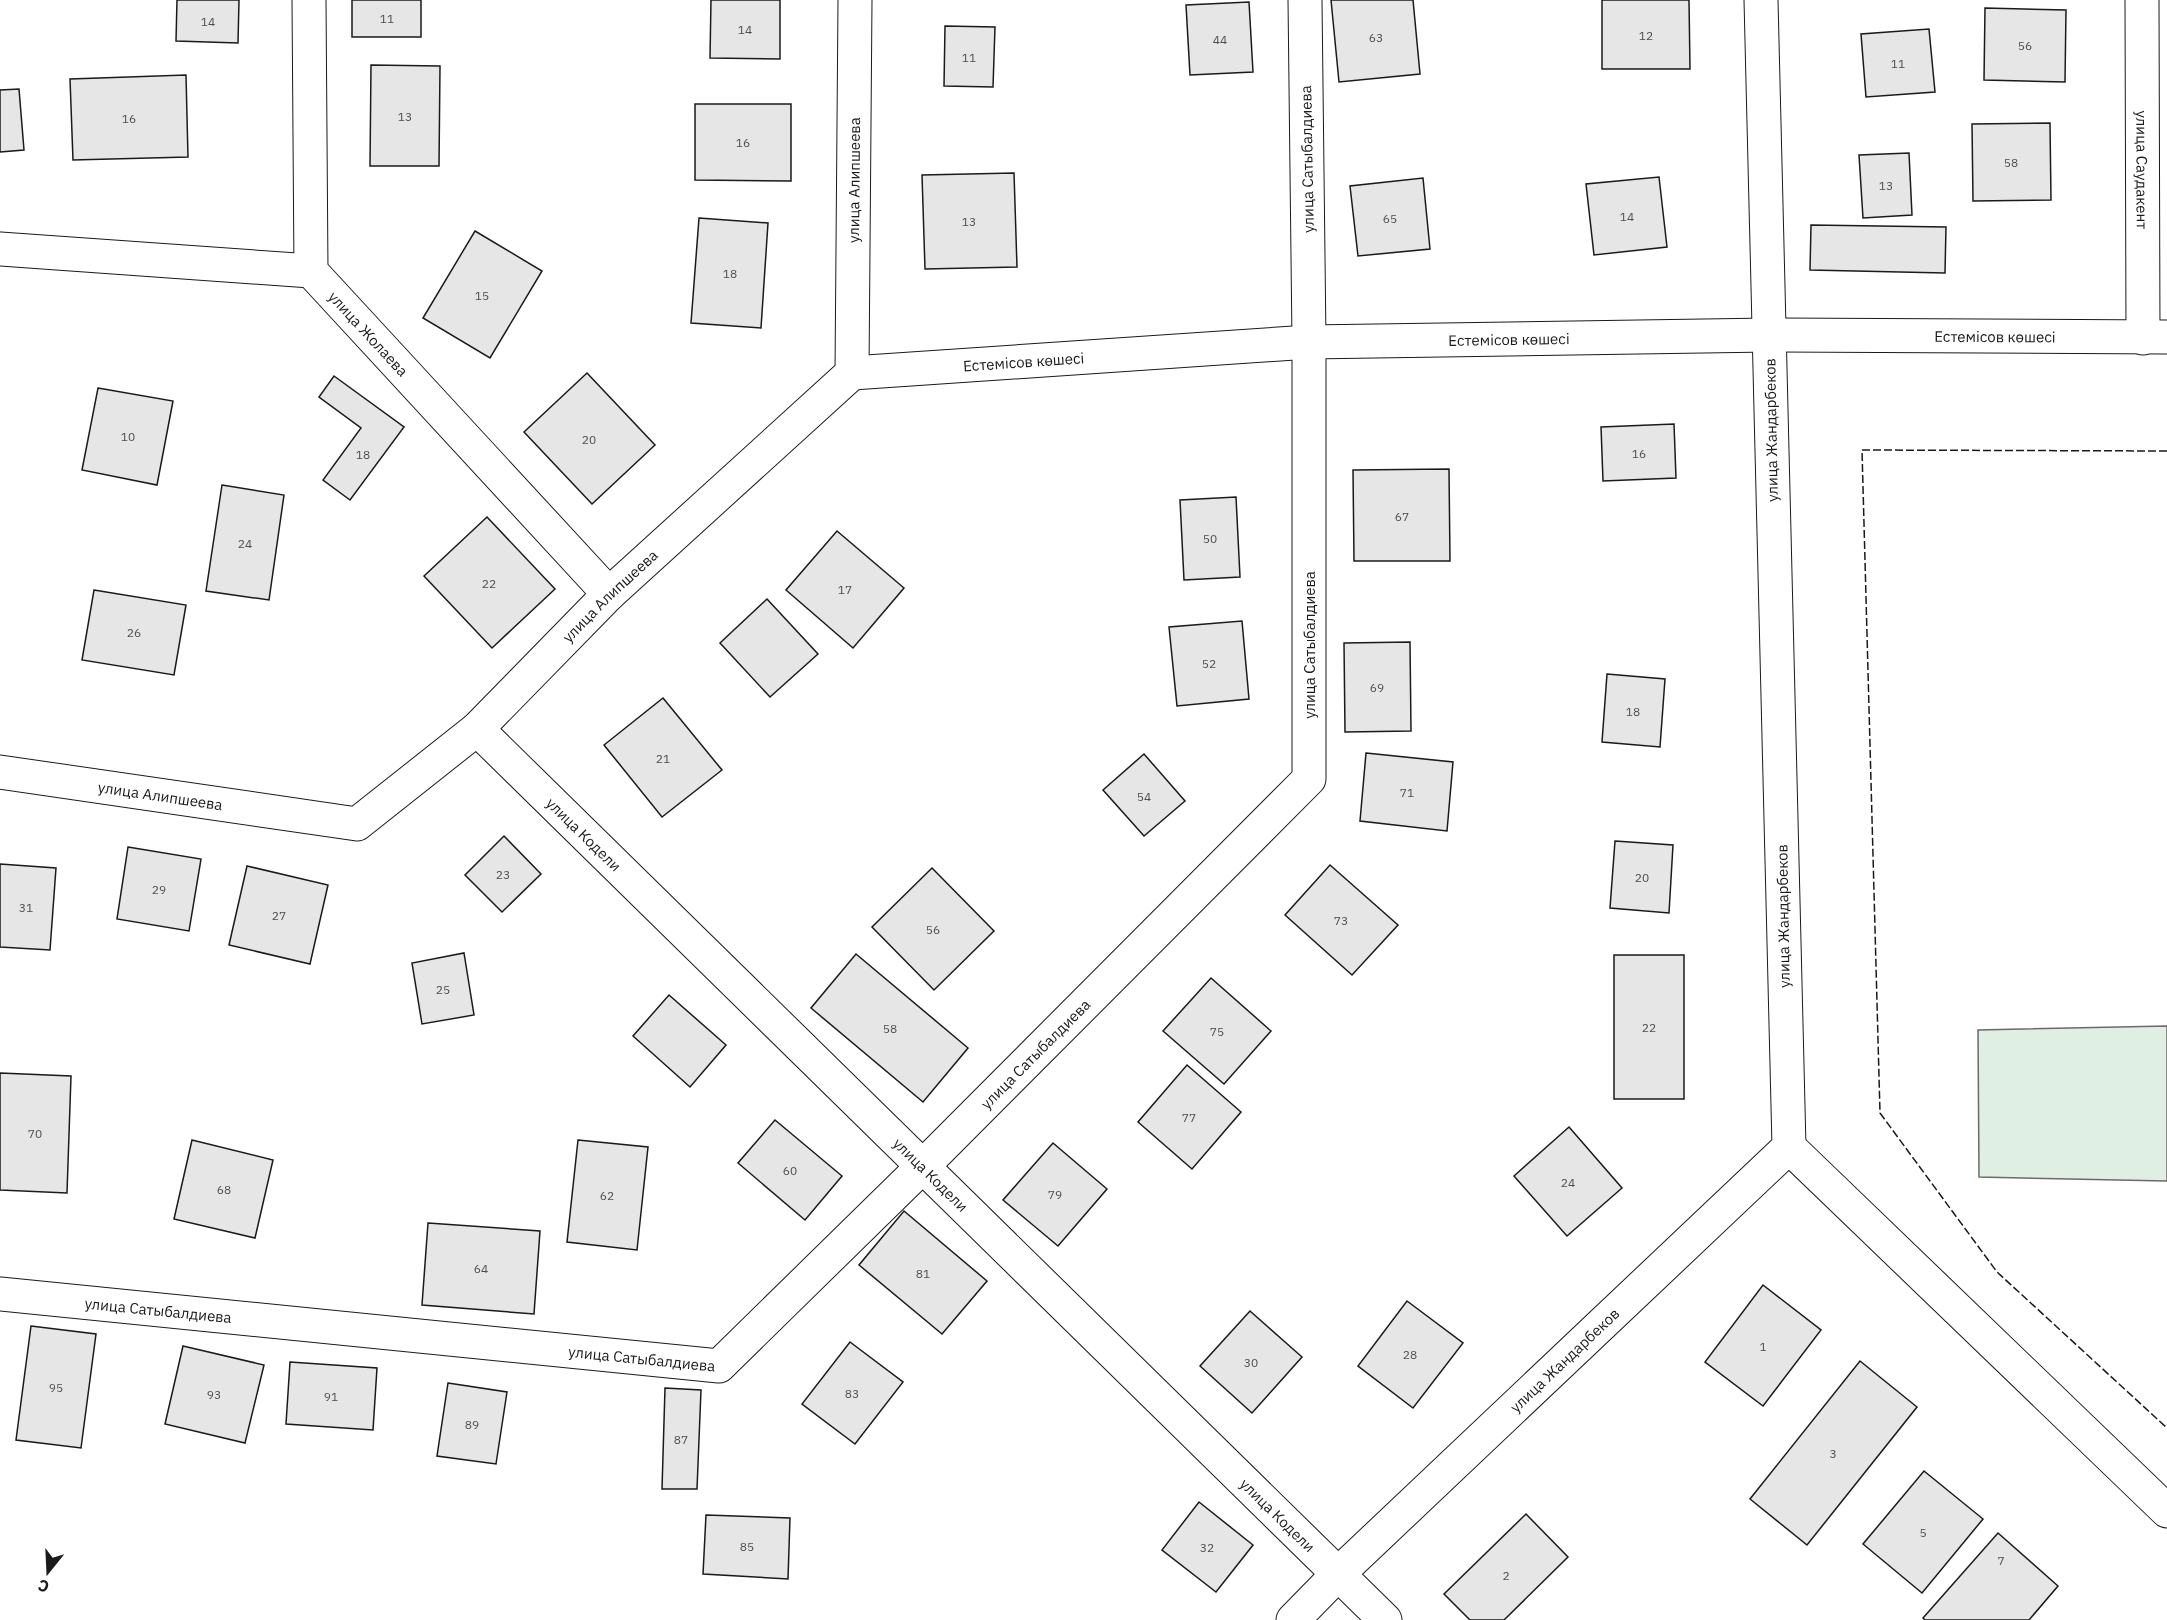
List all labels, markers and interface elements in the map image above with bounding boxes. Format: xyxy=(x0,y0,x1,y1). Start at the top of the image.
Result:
house number: 11 xyxy=(380,11,394,26)
house number: 14 xyxy=(201,14,215,29)
house number: 14 xyxy=(738,22,752,37)
house number: 12 xyxy=(1639,28,1653,43)
house number: 63 xyxy=(1369,30,1383,45)
house number: 44 xyxy=(1213,32,1227,47)
house number: 56 xyxy=(2018,38,2032,53)
house number: 11 xyxy=(962,50,976,65)
house number: 11 xyxy=(1891,56,1905,71)
street label: улица Сатыбалдиева xyxy=(1296,85,1318,233)
house number: 13 xyxy=(398,109,412,124)
house number: 16 xyxy=(122,111,136,126)
street label: улица Саудакент xyxy=(2133,111,2152,229)
street label: улица Алипшеева xyxy=(844,117,864,243)
house number: 16 xyxy=(736,135,750,150)
house number: 58 xyxy=(2004,155,2018,170)
house number: 13 xyxy=(1879,178,1893,193)
house number: 14 xyxy=(1620,209,1634,224)
house number: 65 xyxy=(1383,211,1397,226)
house number: 13 xyxy=(962,214,976,229)
house number: 18 xyxy=(723,266,737,281)
street label: улица Жолаева xyxy=(325,287,413,380)
house number: 15 xyxy=(475,288,489,303)
street label: Естемісов көшесі xyxy=(1934,326,2056,346)
street label: Естемісов көшесі xyxy=(1448,329,1570,349)
street label: Естемісов көшесі xyxy=(962,348,1085,375)
street label: улица Жандарбеков xyxy=(1760,358,1782,502)
house number: 10 xyxy=(121,429,135,444)
house number: 20 xyxy=(582,432,596,447)
house number: 16 xyxy=(1632,446,1646,461)
house number: 18 xyxy=(356,447,370,462)
house number: 67 xyxy=(1395,509,1409,524)
house number: 50 xyxy=(1203,531,1217,546)
house number: 24 xyxy=(238,536,252,551)
street label: улица Алипшеева xyxy=(558,545,661,646)
street label: улица Сатыбалдиева xyxy=(1300,571,1319,719)
house number: 22 xyxy=(482,576,496,591)
house number: 17 xyxy=(838,582,852,597)
house number: 26 xyxy=(127,625,141,640)
house number: 52 xyxy=(1202,656,1216,671)
house number: 69 xyxy=(1370,680,1384,695)
house number: 18 xyxy=(1626,704,1640,719)
house number: 21 xyxy=(656,751,670,766)
street label: улица Алипшеева xyxy=(97,777,224,814)
house number: 71 xyxy=(1400,785,1414,800)
house number: 54 xyxy=(1137,789,1151,804)
street label: улица Кодели xyxy=(543,793,626,875)
street label: улица Жандарбеков xyxy=(1772,844,1794,988)
house number: 23 xyxy=(496,867,510,882)
house number: 20 xyxy=(1635,870,1649,885)
house number: 29 xyxy=(152,882,166,897)
house number: 31 xyxy=(19,900,33,915)
house number: 27 xyxy=(272,908,286,923)
house number: 73 xyxy=(1334,913,1348,928)
house number: 56 xyxy=(926,922,940,937)
house number: 25 xyxy=(436,982,450,997)
street label: улица Сатыбалдиева xyxy=(976,995,1094,1113)
house number: 22 xyxy=(1642,1020,1656,1035)
house number: 58 xyxy=(883,1021,897,1036)
house number: 75 xyxy=(1210,1024,1224,1039)
house number: 77 xyxy=(1182,1110,1196,1125)
house number: 70 xyxy=(28,1126,42,1141)
street label: улица Кодели xyxy=(889,1133,972,1215)
house number: 60 xyxy=(783,1163,797,1178)
house number: 24 xyxy=(1561,1175,1575,1190)
house number: 68 xyxy=(217,1182,231,1197)
house number: 79 xyxy=(1048,1187,1062,1202)
house number: 62 xyxy=(600,1188,614,1203)
house number: 64 xyxy=(474,1261,488,1276)
house number: 81 xyxy=(916,1266,930,1281)
street label: улица Сатыбалдиева xyxy=(84,1293,233,1327)
street label: улица Жандарбеков xyxy=(1506,1303,1623,1416)
house number: 1 xyxy=(1759,1339,1767,1354)
street label: улица Сатыбалдиева xyxy=(567,1341,716,1375)
house number: 28 xyxy=(1403,1347,1417,1362)
house number: 30 xyxy=(1244,1355,1258,1370)
house number: 95 xyxy=(49,1380,63,1395)
house number: 83 xyxy=(845,1386,859,1401)
house number: 93 xyxy=(207,1387,221,1402)
house number: 91 xyxy=(324,1389,338,1404)
house number: 89 xyxy=(465,1417,479,1432)
house number: 87 xyxy=(674,1432,688,1447)
house number: 3 xyxy=(1829,1446,1837,1461)
street label: улица Кодели xyxy=(1236,1474,1319,1556)
house number: 5 xyxy=(1919,1525,1927,1540)
house number: 85 xyxy=(740,1539,754,1554)
house number: 32 xyxy=(1200,1540,1214,1555)
north arrow xyxy=(18,1542,78,1602)
house number: 7 xyxy=(1997,1553,2005,1568)
house number: 2 xyxy=(1502,1568,1510,1583)
text: С xyxy=(35,1575,51,1597)

